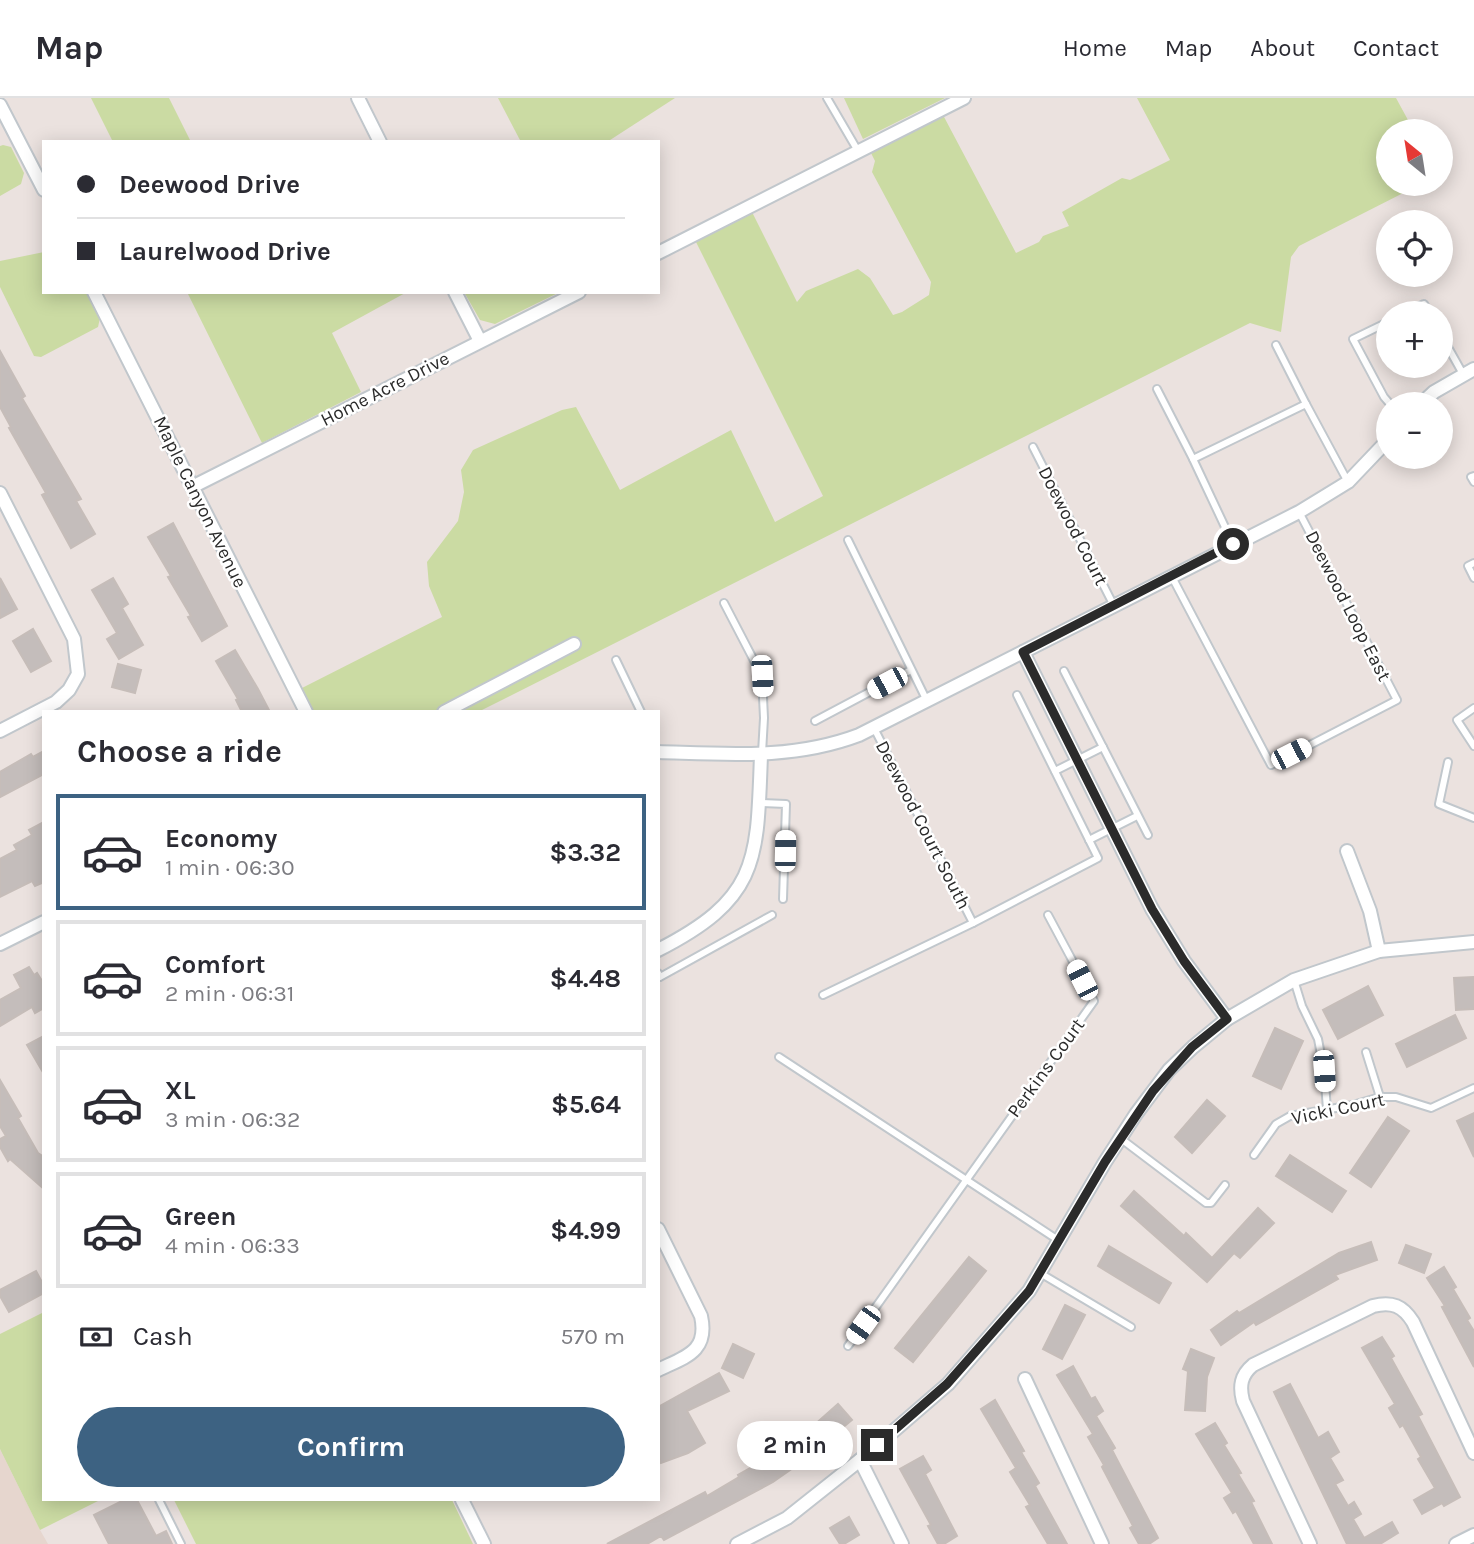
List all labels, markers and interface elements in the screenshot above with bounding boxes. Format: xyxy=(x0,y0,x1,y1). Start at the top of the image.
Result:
text: Map xyxy=(35,29,103,67)
text: Home xyxy=(1063,34,1127,62)
text: Map xyxy=(1165,34,1212,62)
text: About xyxy=(1250,34,1315,62)
text: Contact xyxy=(1353,34,1439,62)
north arrow xyxy=(1376,119,1452,196)
map controls xyxy=(1376,119,1453,469)
text: Deewood Drive xyxy=(119,169,300,200)
button: locate xyxy=(1376,210,1453,287)
text: Laurelwood Drive xyxy=(119,236,331,267)
button: + xyxy=(1376,301,1453,378)
street label: Home Acre Drive xyxy=(317,347,453,431)
button: − xyxy=(1376,392,1453,469)
street label: Maple Canyon Avenue xyxy=(149,412,251,592)
street label: Doewood Court xyxy=(1034,463,1112,589)
street label: Deewood Loop East xyxy=(1301,527,1395,685)
route start xyxy=(1217,528,1249,560)
car xyxy=(751,654,774,698)
car xyxy=(864,664,911,702)
text: Choose a ride xyxy=(77,733,282,770)
car xyxy=(1268,735,1315,773)
street label: Deewood Court South xyxy=(871,737,975,913)
icon: car xyxy=(81,821,144,884)
text: Economy xyxy=(165,823,277,854)
car xyxy=(775,830,796,872)
text: $3.32 xyxy=(549,837,621,868)
text: 1 min · 06:30 xyxy=(165,854,295,881)
icon: car xyxy=(81,947,144,1010)
text: Comfort xyxy=(165,949,266,980)
car xyxy=(1064,957,1101,1003)
text: $4.48 xyxy=(550,963,621,994)
text: 2 min · 06:31 xyxy=(165,980,294,1007)
street label: Perkins Court xyxy=(1003,1014,1089,1122)
car xyxy=(1313,1049,1336,1093)
icon: car xyxy=(81,1073,144,1136)
text: XL xyxy=(165,1075,196,1106)
street label: Vicki Court xyxy=(1289,1088,1387,1130)
text: $5.64 xyxy=(551,1089,621,1120)
text: 3 min · 06:32 xyxy=(165,1106,300,1133)
icon: car xyxy=(81,1199,144,1262)
text: Green xyxy=(165,1201,237,1232)
text: $4.99 xyxy=(550,1215,621,1246)
text: 4 min · 06:33 xyxy=(165,1232,300,1259)
car xyxy=(843,1302,884,1348)
icon: cash xyxy=(77,1318,115,1356)
text: Cash xyxy=(133,1321,193,1352)
text: 570 m xyxy=(561,1323,625,1350)
button: Confirm xyxy=(77,1407,625,1487)
callout: 2 min xyxy=(737,1420,852,1470)
route end xyxy=(861,1429,893,1461)
text: 2 min xyxy=(763,1432,827,1459)

